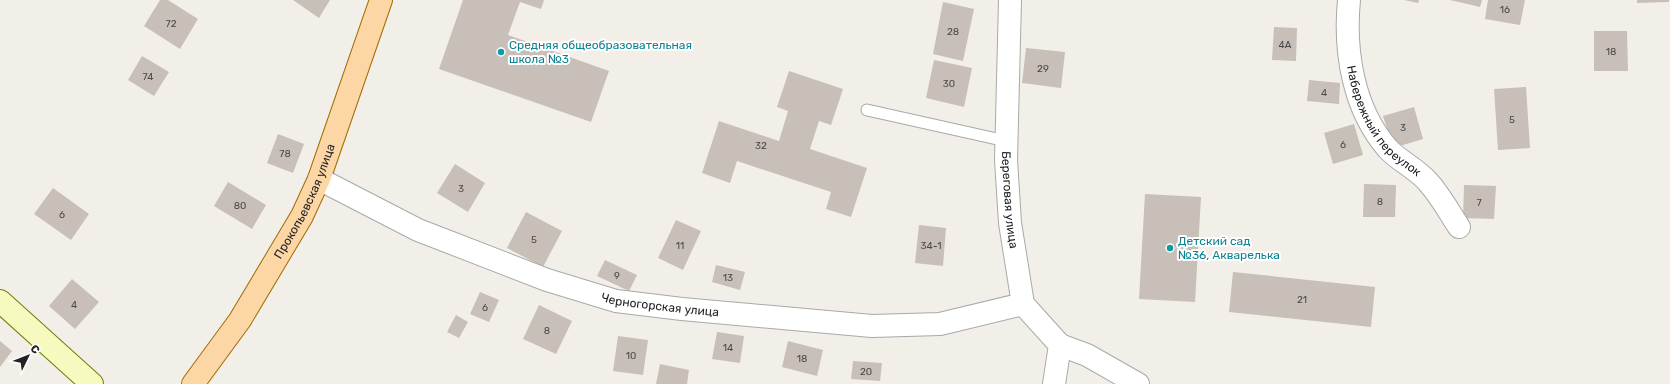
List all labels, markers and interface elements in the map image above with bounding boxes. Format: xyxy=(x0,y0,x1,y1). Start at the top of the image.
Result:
house number: 16 xyxy=(1500,4,1510,16)
house number: 72 xyxy=(166,18,177,30)
house number: 28 xyxy=(947,26,959,38)
place label: Средняя общеобразовательная школа №3 xyxy=(509,38,692,66)
house number: 4А xyxy=(1279,39,1292,51)
house number: 18 xyxy=(1606,46,1616,58)
marker: Средняя общеобразовательная школа №3 xyxy=(496,47,506,57)
house number: 29 xyxy=(1037,63,1049,75)
street label: Набережный переулок xyxy=(1344,64,1424,180)
house number: 74 xyxy=(143,71,154,83)
house number: 30 xyxy=(943,78,955,90)
house number: 4 xyxy=(1321,87,1327,99)
house number: 5 xyxy=(1509,114,1515,126)
house number: 3 xyxy=(1400,122,1406,134)
house number: 6 xyxy=(1340,139,1346,151)
house number: 32 xyxy=(755,140,767,152)
street label: Прокопьевская улица xyxy=(271,142,338,261)
house number: 78 xyxy=(279,148,291,160)
street label: Береговая улица xyxy=(999,151,1021,249)
house number: 3 xyxy=(458,183,464,195)
house number: 8 xyxy=(1377,196,1383,208)
house number: 7 xyxy=(1476,197,1482,209)
house number: 80 xyxy=(234,200,246,212)
house number: 6 xyxy=(59,209,65,221)
house number: 5 xyxy=(531,234,537,246)
place label: Детский сад №36, Акварелька xyxy=(1178,234,1280,262)
house number: 11 xyxy=(676,240,684,252)
house number: 34-1 xyxy=(921,240,941,252)
marker: Детский сад №36, Акварелька xyxy=(1165,243,1175,253)
house number: 9 xyxy=(614,270,620,282)
house number: 13 xyxy=(723,272,733,284)
street label: Черногорская улица xyxy=(599,290,720,319)
house number: 21 xyxy=(1297,294,1307,306)
house number: 4 xyxy=(71,299,77,311)
house number: 6 xyxy=(482,302,488,314)
house number: 8 xyxy=(544,325,550,337)
north arrow xyxy=(8,336,48,376)
text: С xyxy=(28,342,43,357)
house number: 14 xyxy=(723,342,733,354)
house number: 10 xyxy=(626,350,636,362)
house number: 18 xyxy=(797,353,807,365)
house number: 20 xyxy=(860,366,872,378)

